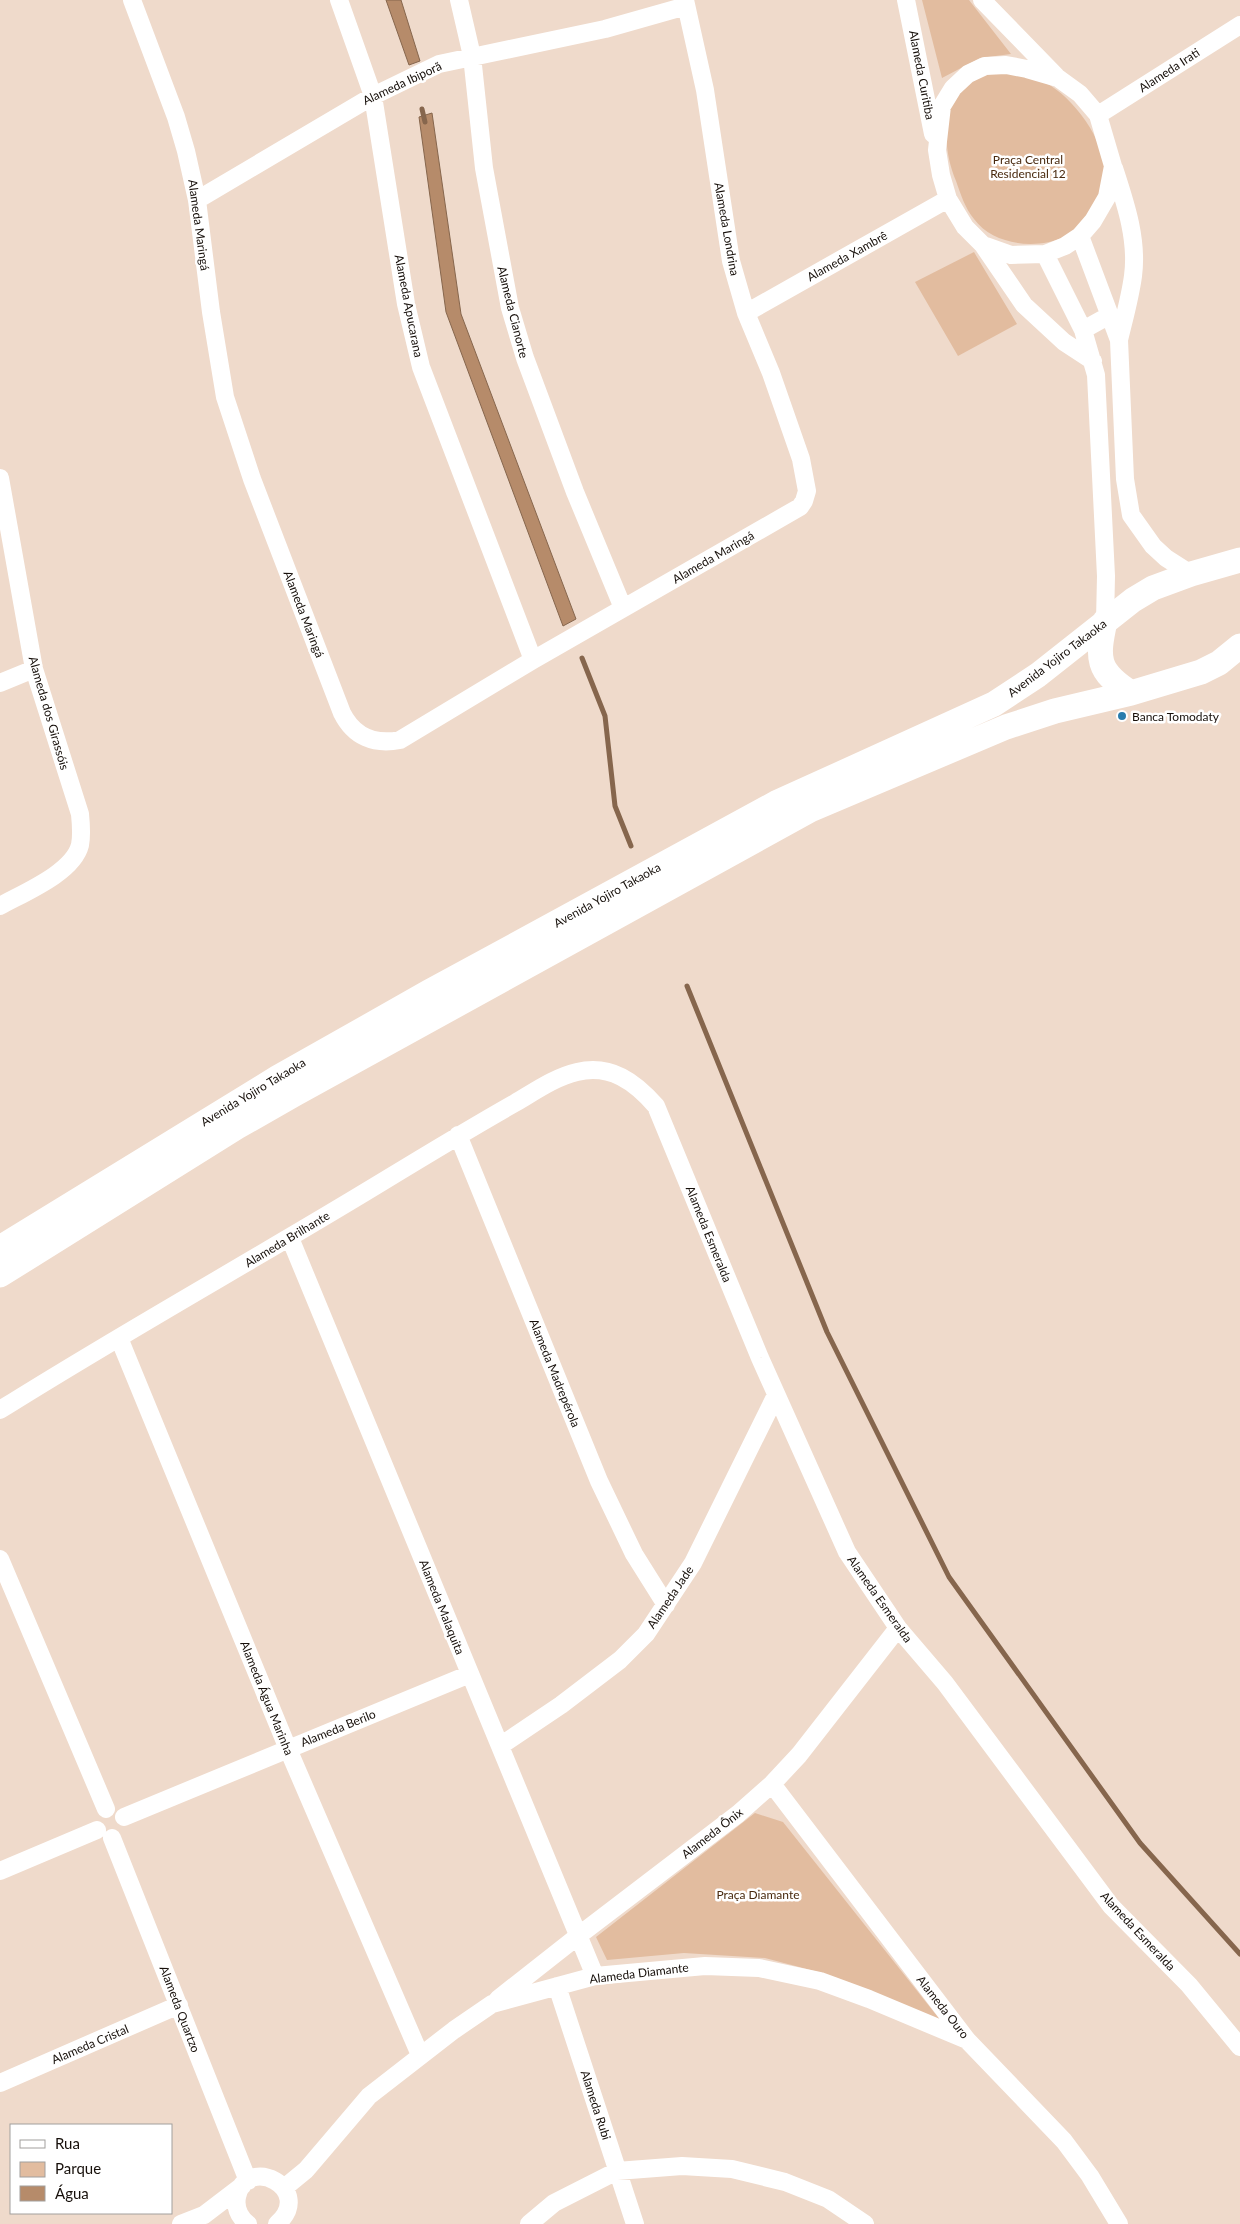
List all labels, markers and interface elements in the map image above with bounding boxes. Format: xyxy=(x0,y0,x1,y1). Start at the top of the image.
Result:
street label: Alameda Curitiba xyxy=(906,29,938,121)
street label: Alameda Irati xyxy=(1136,45,1202,95)
street label: Alameda Ibiporã xyxy=(360,58,444,108)
park label: Praça Central Residencial 12 xyxy=(990,152,1066,181)
street label: Alameda Maringá xyxy=(185,178,213,272)
street label: Alameda Londrina xyxy=(711,181,743,277)
street label: Alameda Xambrê xyxy=(804,228,890,284)
street label: Alameda Apucarana xyxy=(392,253,426,359)
street label: Alameda Cianorte xyxy=(494,264,532,360)
street label: Alameda Maringá xyxy=(669,528,757,586)
street label: Alameda Maringá xyxy=(281,568,327,660)
street label: Avenida Yojiro Takaoka xyxy=(1005,616,1109,700)
street label: Alameda dos Girassóis xyxy=(26,654,72,772)
place label: Banca Tomodaty xyxy=(1132,709,1220,724)
marker: Banca Tomodaty xyxy=(1116,710,1128,722)
street label: Avenida Yojiro Takaoka xyxy=(551,859,663,931)
street label: Avenida Yojiro Takaoka xyxy=(198,1055,308,1129)
street label: Alameda Esmeralda xyxy=(683,1184,735,1285)
street label: Alameda Brilhante xyxy=(242,1208,332,1270)
street label: Alameda Madrepérola xyxy=(526,1317,584,1430)
street label: Alameda Esmeralda xyxy=(844,1553,916,1645)
street label: Alameda Malaquita xyxy=(416,1557,468,1657)
street label: Alameda Jade xyxy=(644,1563,696,1631)
street label: Alameda Água Marinha xyxy=(237,1639,297,1757)
street label: Alameda Berilo xyxy=(298,1706,378,1750)
street label: Alameda Ônix xyxy=(678,1804,746,1862)
park label: Praça Diamante xyxy=(716,1887,800,1902)
street label: Alameda Esmeralda xyxy=(1097,1888,1179,1974)
street label: Alameda Diamante xyxy=(589,1959,689,1987)
street label: Alameda Quartzo xyxy=(157,1963,204,2055)
street label: Alameda Ouro xyxy=(914,1972,972,2042)
street label: Alameda Cristal xyxy=(49,2021,131,2067)
street label: Alameda Rubi xyxy=(578,2068,614,2142)
legend xyxy=(10,2124,172,2214)
text: Rua xyxy=(55,2134,80,2152)
text: Parque xyxy=(55,2159,101,2177)
text: Água xyxy=(55,2184,89,2202)

